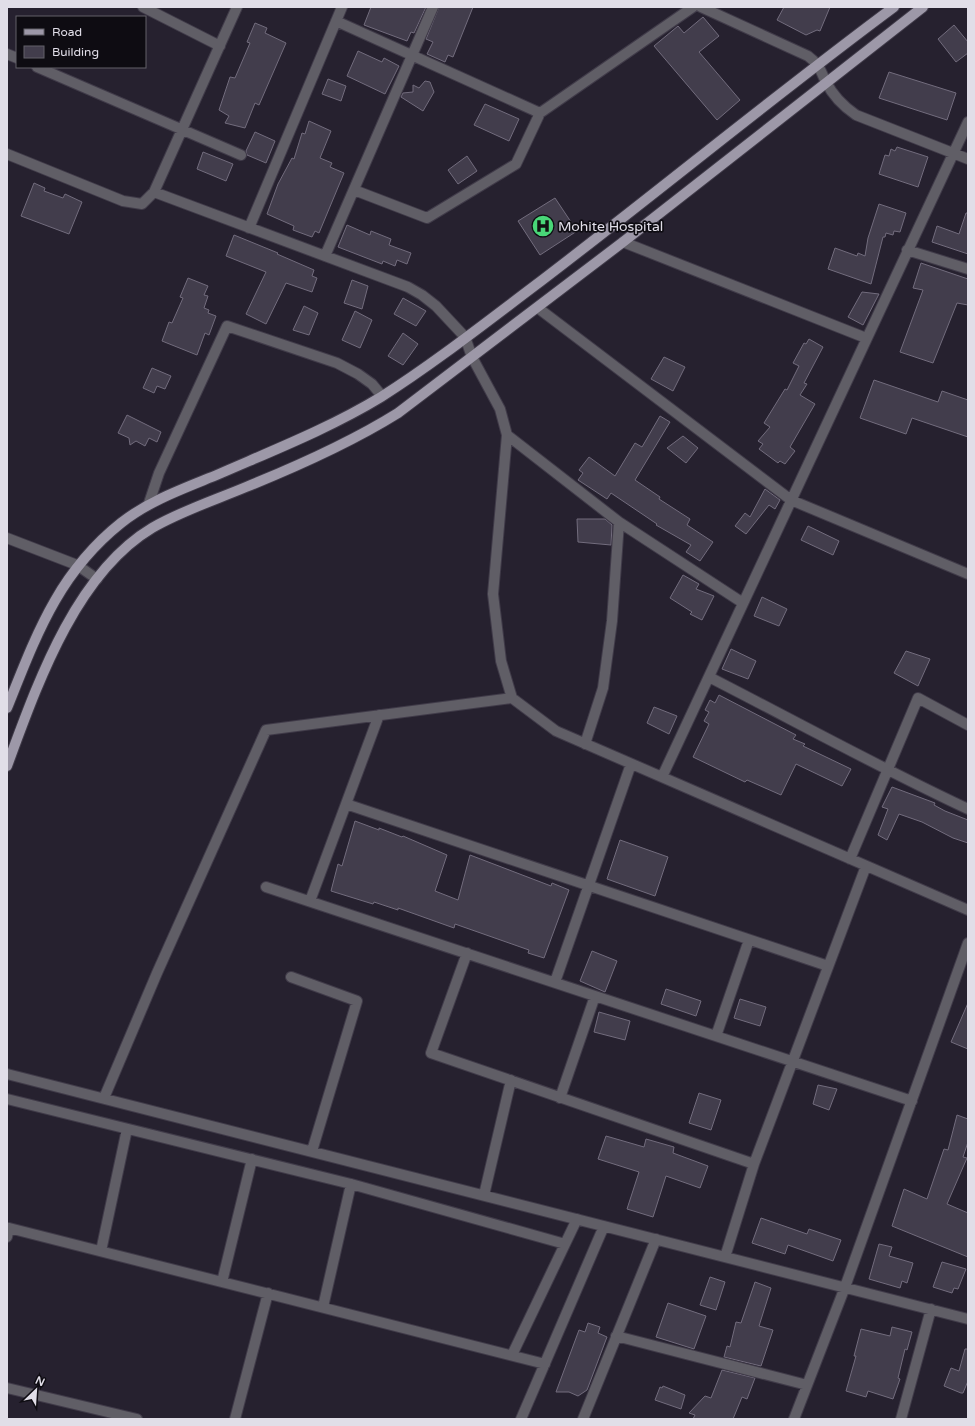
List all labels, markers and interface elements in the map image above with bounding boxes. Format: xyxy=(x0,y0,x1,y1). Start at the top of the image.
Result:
legend xyxy=(16,16,146,68)
text: Road xyxy=(52,25,82,39)
text: Building xyxy=(52,45,99,59)
hospital icon: Mohite Hospital xyxy=(530,213,556,239)
place label: Mohite Hospital xyxy=(558,218,663,235)
north arrow xyxy=(16,1370,56,1410)
text: N xyxy=(33,1374,47,1389)

